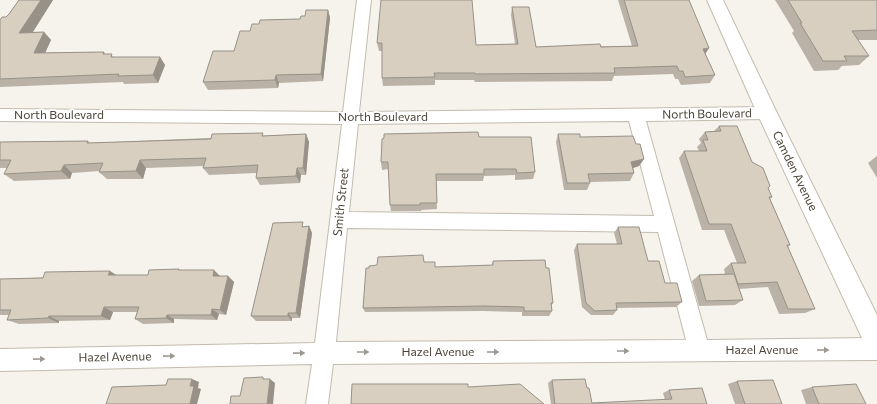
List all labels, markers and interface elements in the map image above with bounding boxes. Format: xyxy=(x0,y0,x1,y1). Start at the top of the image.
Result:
street label: North Boulevard xyxy=(662,105,752,121)
street label: North Boulevard xyxy=(14,107,104,121)
street label: North Boulevard xyxy=(338,109,428,123)
street label: Camden Avenue xyxy=(770,128,821,213)
street label: Smith Street xyxy=(329,167,351,237)
street label: Hazel Avenue xyxy=(726,342,798,356)
street label: Hazel Avenue xyxy=(402,344,474,358)
one-way arrow xyxy=(817,347,830,353)
street label: Hazel Avenue xyxy=(78,348,152,364)
one-way arrow xyxy=(617,348,630,354)
one-way arrow xyxy=(357,349,370,355)
one-way arrow xyxy=(487,349,500,355)
one-way arrow xyxy=(293,350,306,356)
one-way arrow xyxy=(163,353,176,359)
one-way arrow xyxy=(33,356,46,362)

